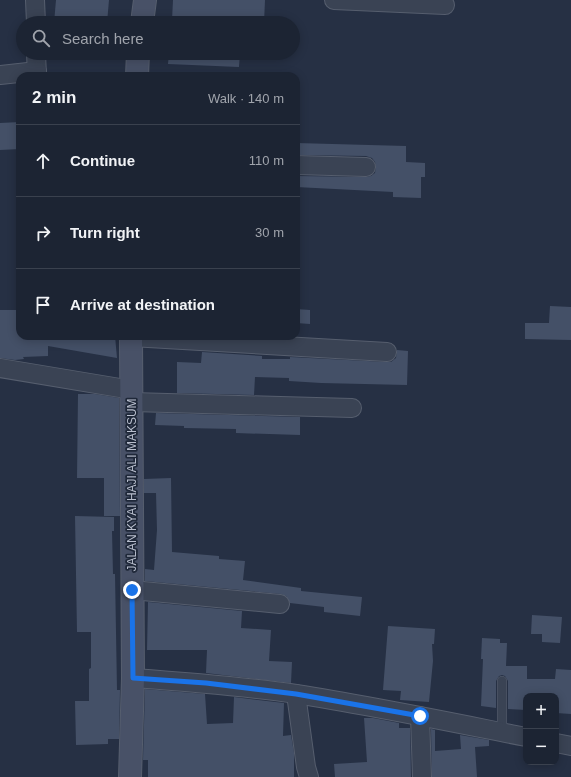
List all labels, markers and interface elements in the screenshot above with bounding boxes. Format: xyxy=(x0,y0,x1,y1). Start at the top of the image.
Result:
search box xyxy=(16,16,300,60)
icon: search xyxy=(30,27,52,49)
text: Search here xyxy=(62,30,144,47)
text: 2 min xyxy=(32,88,76,107)
text: Walk · 140 m xyxy=(208,91,284,106)
icon: ahead xyxy=(32,150,54,172)
text: Continue xyxy=(70,152,135,169)
text: 110 m xyxy=(249,153,284,168)
icon: right xyxy=(32,222,54,244)
text: Turn right xyxy=(70,224,140,241)
text: 30 m xyxy=(255,225,284,240)
icon: arrive xyxy=(32,294,54,316)
text: Arrive at destination xyxy=(70,296,215,313)
street label: JALAN KYAI HAJI ALI MAKSUM xyxy=(125,398,139,572)
route end xyxy=(123,581,141,599)
map controls xyxy=(523,693,559,765)
button: + xyxy=(523,693,559,729)
route start xyxy=(411,707,429,725)
button: − xyxy=(523,729,559,765)

